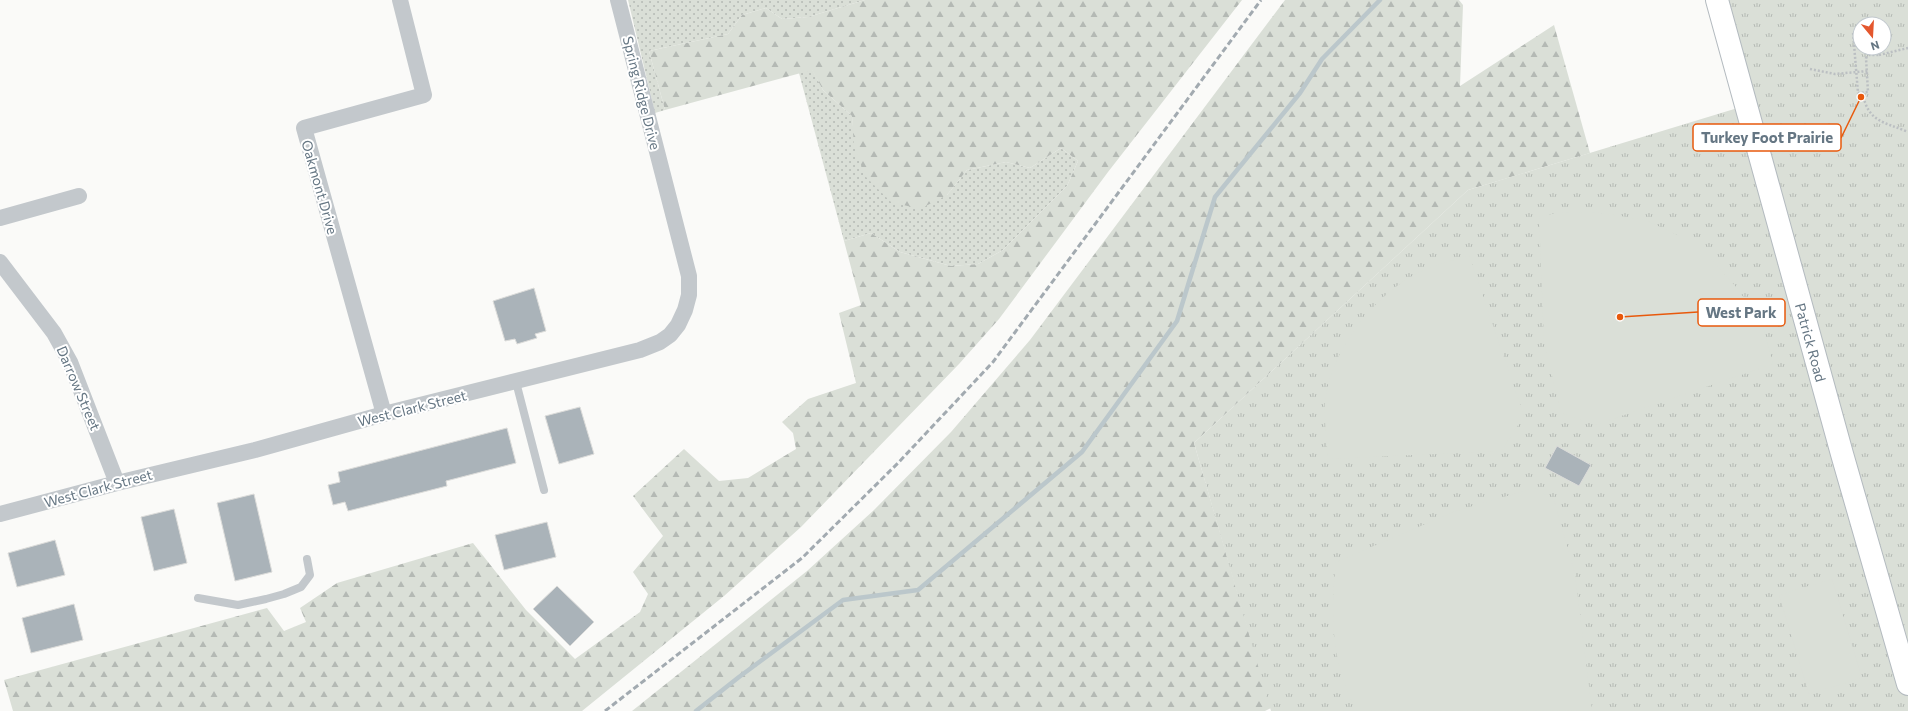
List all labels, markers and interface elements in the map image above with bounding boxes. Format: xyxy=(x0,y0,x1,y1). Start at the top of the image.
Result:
north arrow xyxy=(1852,16,1892,56)
street label: Spring Ridge Drive xyxy=(620,34,664,152)
text: N xyxy=(1869,39,1881,53)
callout: Turkey Foot Prairie xyxy=(1693,124,1841,151)
text: Turkey Foot Prairie xyxy=(1701,128,1833,146)
street label: Oakmont Drive xyxy=(298,138,342,236)
callout: West Park xyxy=(1698,299,1785,326)
street label: Patrick Road xyxy=(1792,301,1830,384)
text: West Park xyxy=(1705,303,1777,321)
street label: Darrow Street xyxy=(54,343,105,433)
street label: West Clark Street xyxy=(356,386,468,430)
street label: West Clark Street xyxy=(42,465,154,511)

